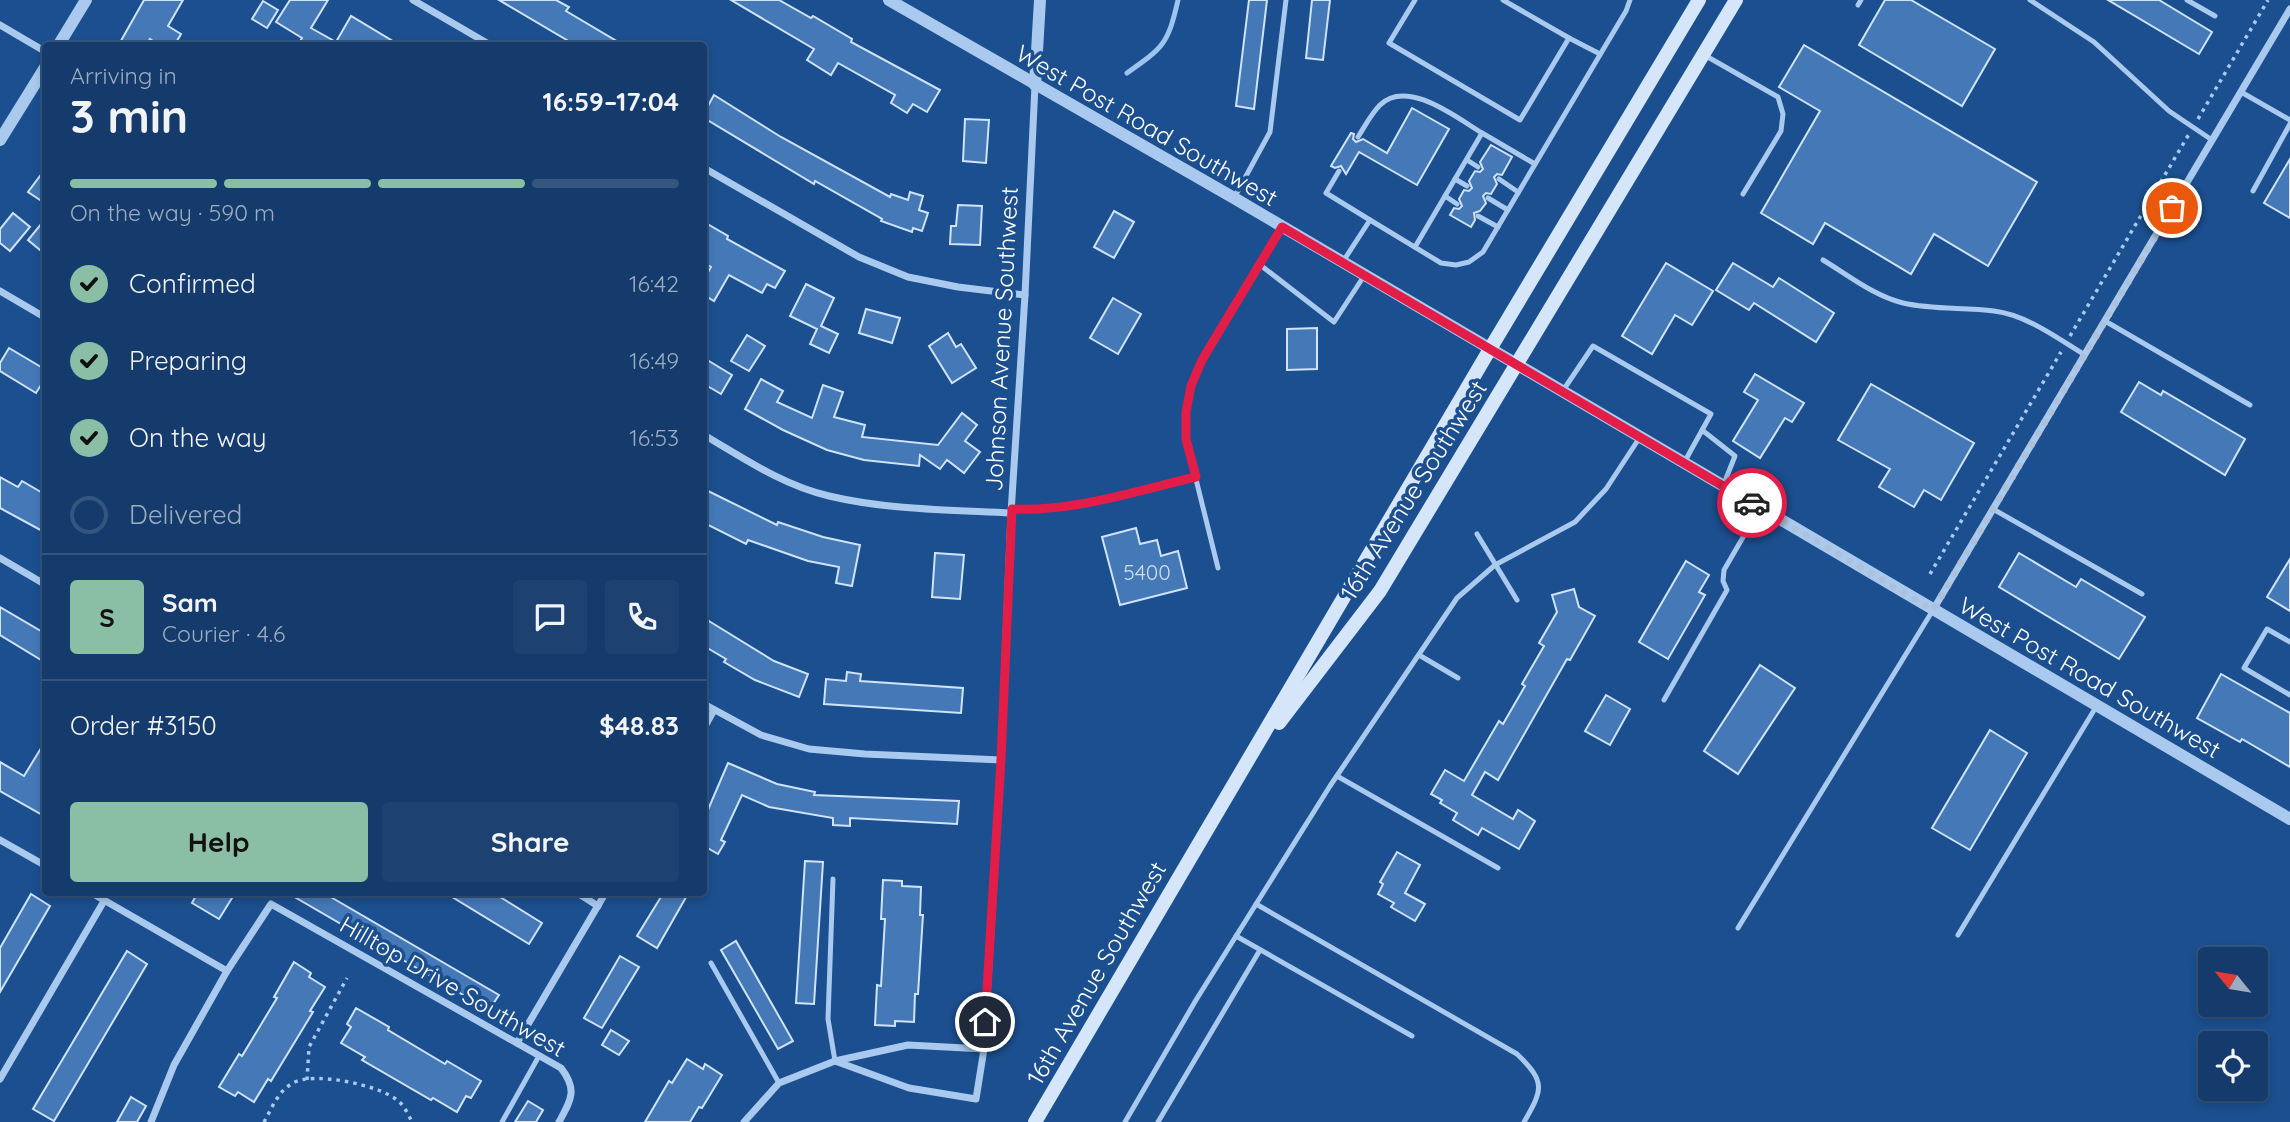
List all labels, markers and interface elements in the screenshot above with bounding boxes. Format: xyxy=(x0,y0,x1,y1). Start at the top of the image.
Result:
street label: West Post Road Southwest xyxy=(1011,38,1283,212)
text: Arriving in xyxy=(70,61,177,90)
text: 16:59–17:04 xyxy=(543,85,679,118)
text: 3 min xyxy=(70,87,188,145)
pin xyxy=(2142,178,2202,238)
street label: Johnson Avenue Southwest xyxy=(978,186,1024,492)
icon: bag xyxy=(2153,189,2191,227)
text: On the way · 590 m xyxy=(70,198,275,227)
icon: check xyxy=(70,265,108,303)
text: Confirmed xyxy=(129,267,256,300)
text: 16:42 xyxy=(629,269,679,298)
icon: check xyxy=(70,342,108,380)
text: Preparing xyxy=(129,344,247,377)
text: 16:49 xyxy=(629,346,679,375)
street label: 16th Avenue Southwest xyxy=(1333,375,1493,605)
icon: check xyxy=(70,419,108,457)
text: On the way xyxy=(129,421,267,454)
text: 16:53 xyxy=(629,423,679,452)
courier xyxy=(1717,468,1787,538)
icon: car xyxy=(1733,484,1771,522)
text: Delivered xyxy=(129,498,242,531)
house number: 5400 xyxy=(1123,559,1171,585)
button: chat xyxy=(513,580,587,654)
button: phone xyxy=(605,580,679,654)
text: Sam xyxy=(162,586,218,619)
street label: West Post Road Southwest xyxy=(1954,590,2226,764)
text: S xyxy=(99,601,115,634)
text: Courier · 4.6 xyxy=(162,619,285,648)
text: Order #3150 xyxy=(70,709,217,742)
text: $48.83 xyxy=(599,709,679,742)
button: Help xyxy=(70,802,368,882)
button: Share xyxy=(382,802,679,882)
street label: 16th Avenue Southwest xyxy=(1020,856,1172,1090)
street label: Hilltop Drive Southwest xyxy=(335,909,571,1063)
north arrow xyxy=(2198,947,2268,1017)
map controls xyxy=(2198,947,2268,1101)
pin xyxy=(955,992,1015,1052)
icon: home xyxy=(966,1003,1004,1041)
button: locate xyxy=(2198,1031,2268,1101)

